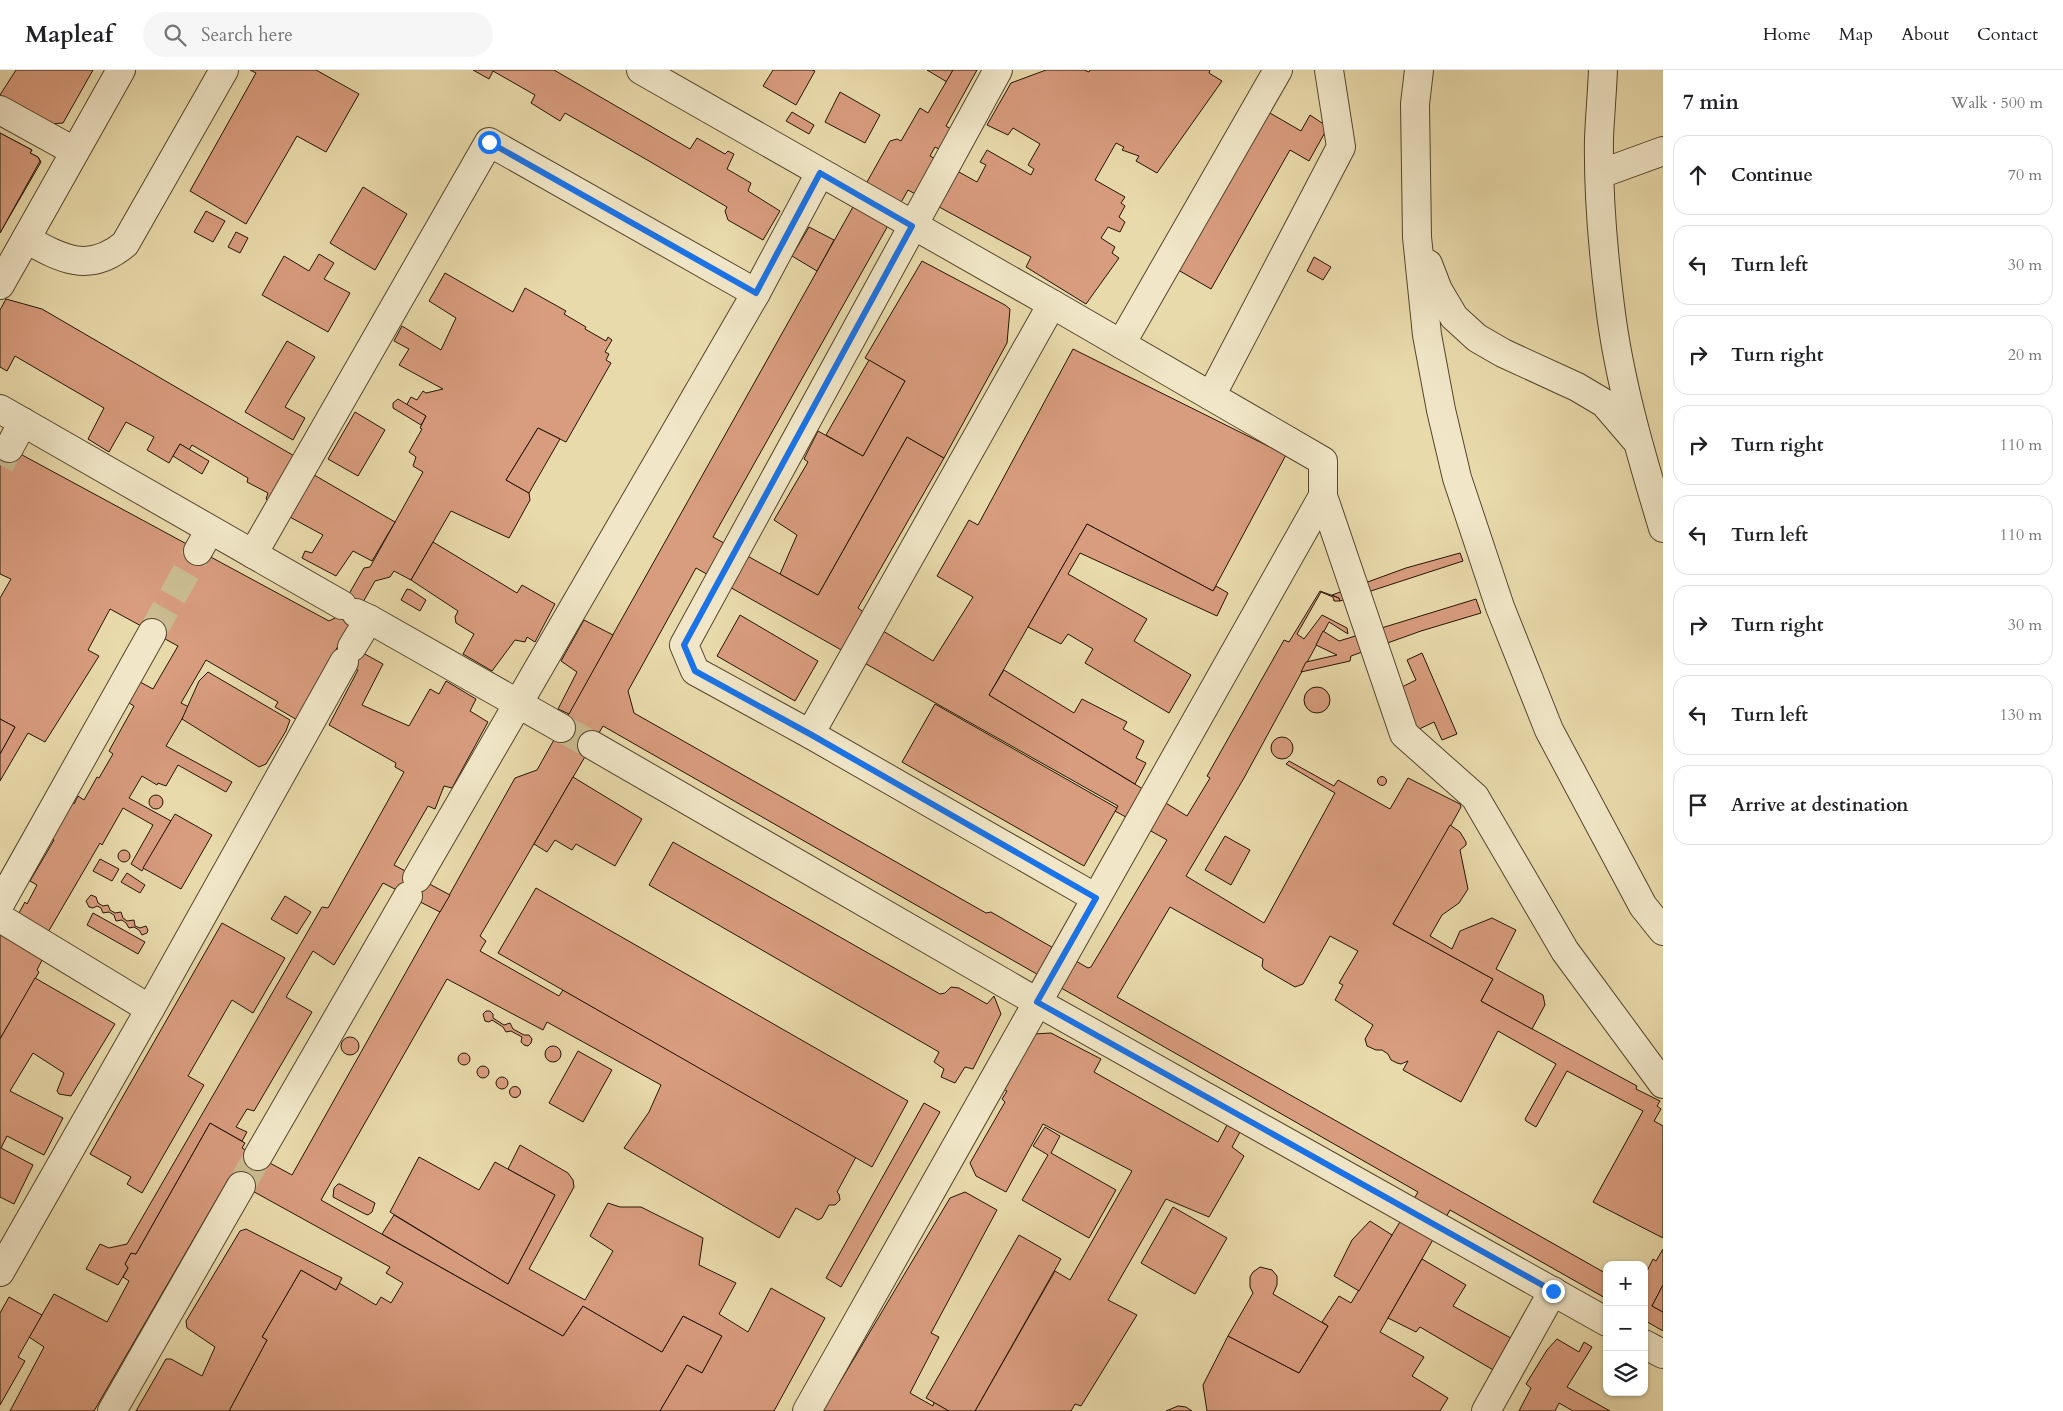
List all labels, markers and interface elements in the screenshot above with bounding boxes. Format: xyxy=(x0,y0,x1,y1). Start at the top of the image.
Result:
search box xyxy=(143,12,493,57)
text: Mapleaf xyxy=(25,18,113,51)
icon: search xyxy=(161,21,189,49)
text: Search here xyxy=(201,22,293,48)
text: Home xyxy=(1763,22,1811,47)
text: Map xyxy=(1839,22,1873,47)
text: About xyxy=(1901,22,1949,47)
text: Contact xyxy=(1977,22,2038,47)
text: 7 min xyxy=(1683,88,1739,117)
text: Walk · 500 m xyxy=(1951,92,2043,114)
route start xyxy=(478,131,501,154)
icon: ahead xyxy=(1684,161,1712,189)
text: Continue xyxy=(1731,162,1813,188)
text: 70 m xyxy=(2008,164,2042,186)
icon: left xyxy=(1684,251,1712,279)
text: Turn left xyxy=(1731,252,1808,278)
text: 30 m xyxy=(2008,254,2042,276)
icon: right xyxy=(1684,341,1712,369)
text: Turn right xyxy=(1731,342,1823,368)
text: 20 m xyxy=(2008,344,2042,366)
icon: right xyxy=(1684,431,1712,459)
text: Turn right xyxy=(1731,432,1823,458)
text: 110 m xyxy=(2000,434,2042,456)
icon: left xyxy=(1684,521,1712,549)
text: Turn left xyxy=(1731,522,1808,548)
text: 110 m xyxy=(2000,524,2042,546)
icon: right xyxy=(1684,611,1712,639)
text: Turn right xyxy=(1731,612,1823,638)
text: 30 m xyxy=(2008,614,2042,636)
icon: left xyxy=(1684,701,1712,729)
text: Turn left xyxy=(1731,702,1808,728)
text: 130 m xyxy=(2000,704,2042,726)
icon: arrive xyxy=(1684,791,1712,819)
text: Arrive at destination xyxy=(1731,792,1908,818)
map controls xyxy=(1603,1261,1648,1396)
button: + xyxy=(1603,1261,1648,1306)
route end xyxy=(1542,1280,1565,1303)
button: − xyxy=(1603,1306,1648,1351)
button: layers xyxy=(1603,1351,1648,1396)

